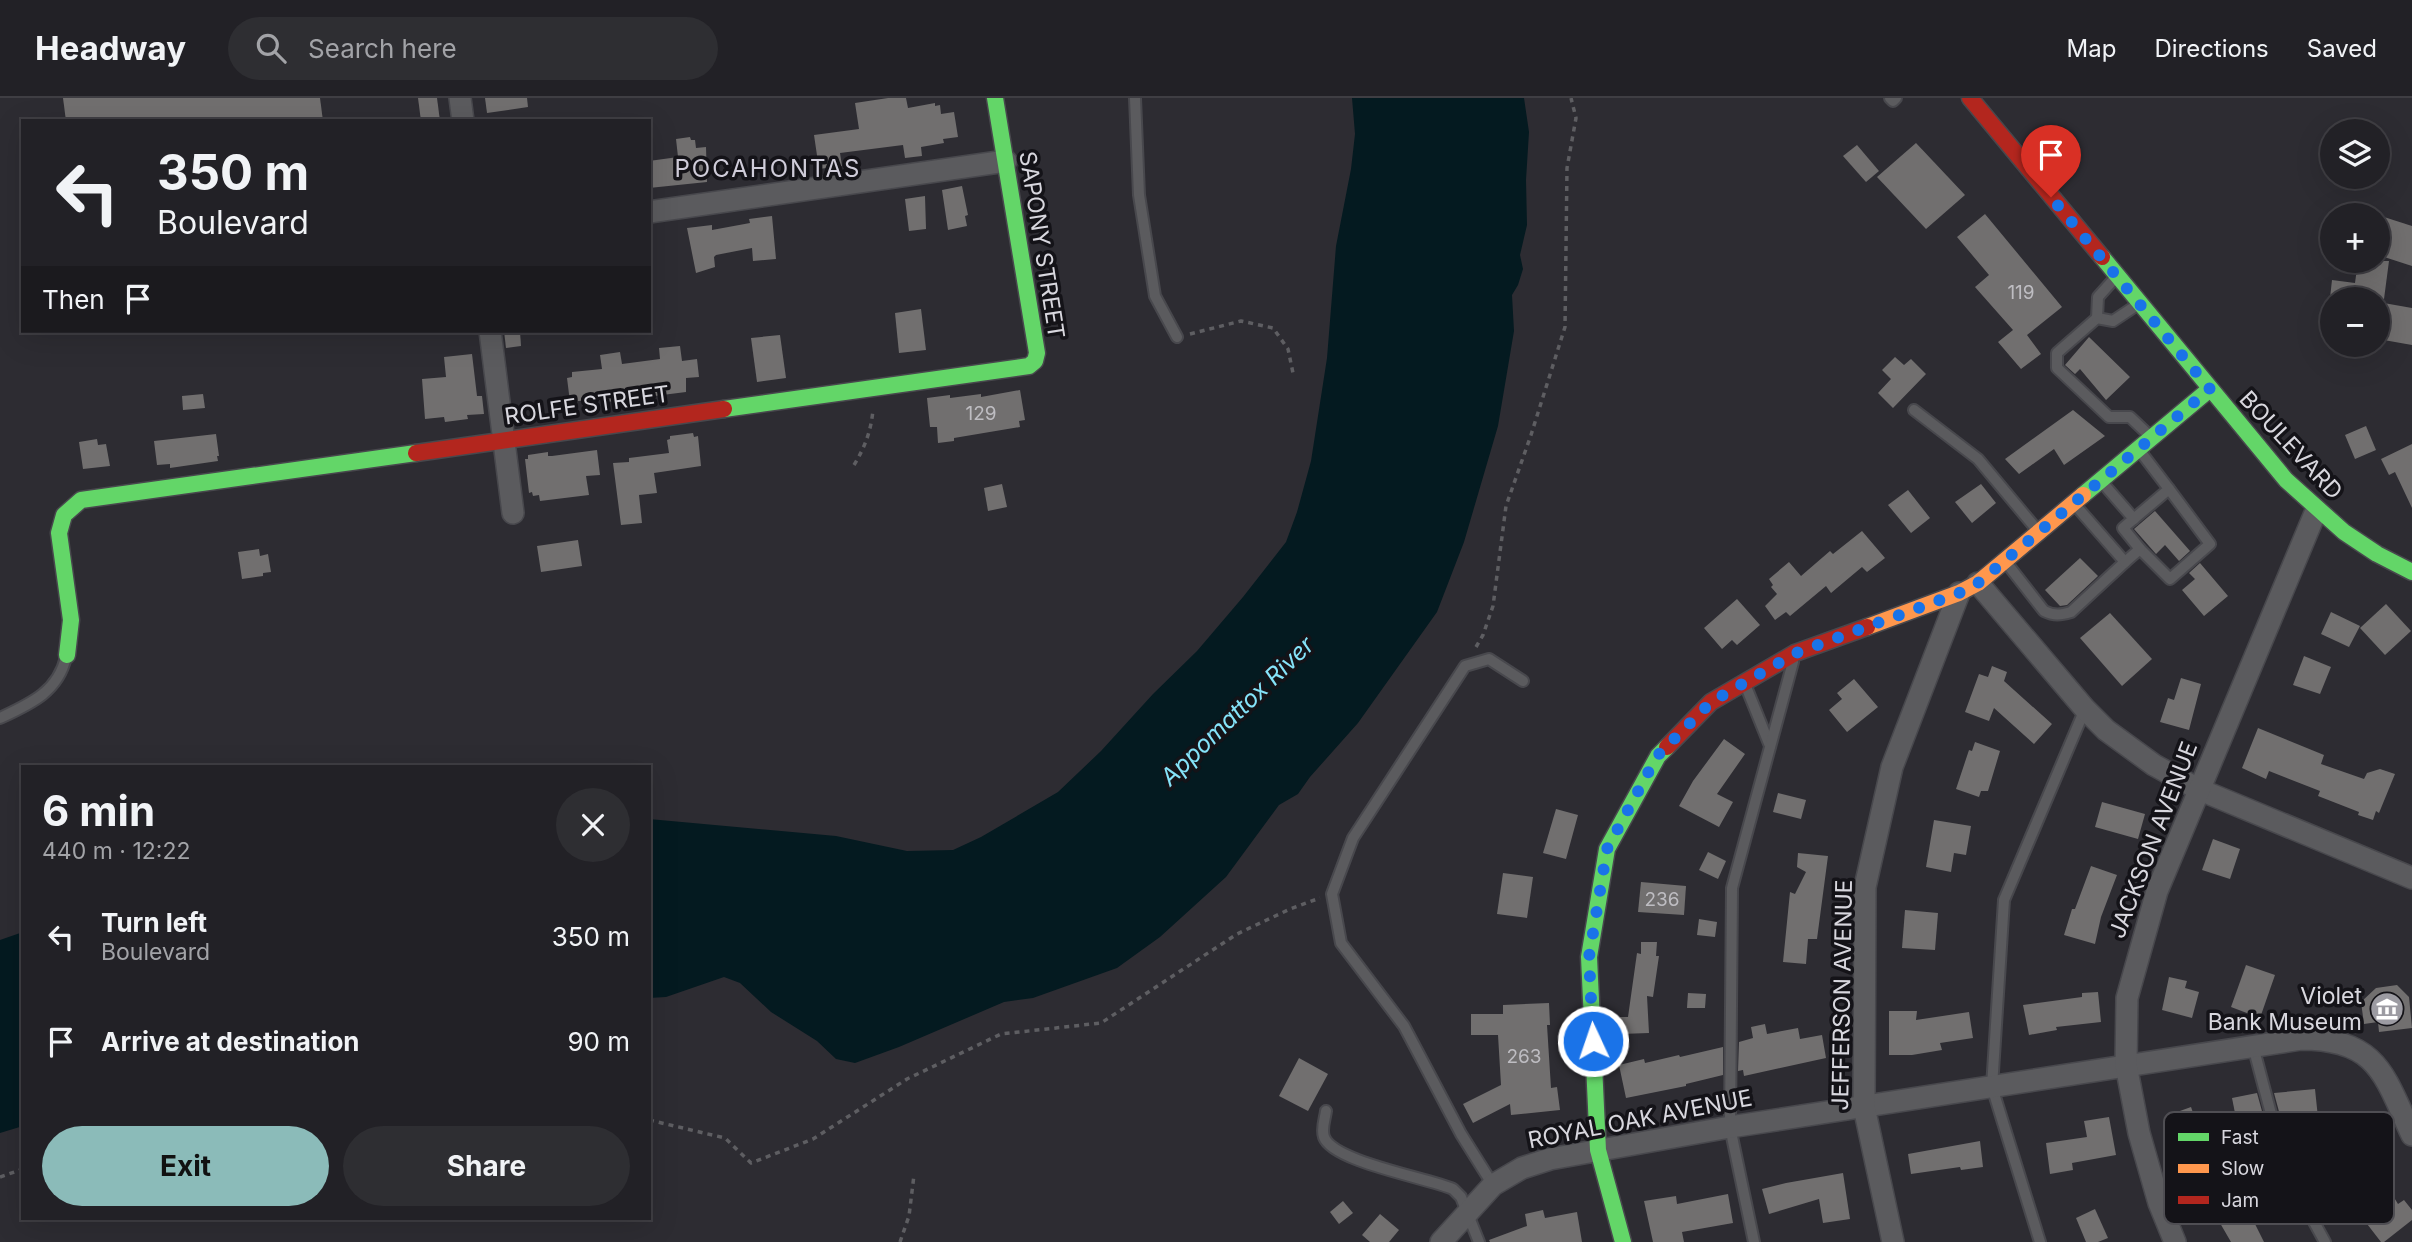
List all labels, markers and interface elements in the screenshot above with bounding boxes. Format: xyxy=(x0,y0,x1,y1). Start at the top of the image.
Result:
search box xyxy=(228,17,718,80)
text: Headway xyxy=(35,28,186,68)
icon: search xyxy=(252,29,290,67)
text: Search here xyxy=(308,33,457,64)
text: Map xyxy=(2067,34,2116,63)
text: Directions xyxy=(2154,34,2269,63)
text: Saved xyxy=(2307,34,2377,63)
map controls xyxy=(2320,119,2390,357)
button: layers xyxy=(2320,119,2390,189)
pin xyxy=(2021,125,2081,197)
icon: arrive xyxy=(2032,136,2070,174)
text: 350 m xyxy=(157,143,309,202)
icon: left xyxy=(42,147,133,238)
street label: SAPONY STREET xyxy=(1013,149,1071,341)
district label: POCAHONTAS xyxy=(675,154,861,183)
text: Boulevard xyxy=(157,203,309,242)
button: + xyxy=(2320,203,2390,273)
icon: arrive xyxy=(119,280,157,318)
house number: 119 xyxy=(2007,281,2035,304)
text: Then xyxy=(42,284,105,315)
button: − xyxy=(2320,287,2390,357)
street label: ROLFE STREET xyxy=(503,380,671,430)
street label: BOULEVARD xyxy=(2234,385,2348,505)
house number: 129 xyxy=(965,402,997,425)
water label: Appomattox River xyxy=(1154,630,1320,792)
street label: JACKSON AVENUE xyxy=(2103,738,2203,942)
text: 6 min xyxy=(42,785,155,836)
button: close xyxy=(556,788,630,862)
text: 440 m · 12:22 xyxy=(42,837,190,865)
street label: JEFFERSON AVENUE xyxy=(1826,879,1858,1111)
house number: 236 xyxy=(1644,888,1680,911)
text: Turn left xyxy=(101,907,207,938)
icon: left xyxy=(42,918,80,956)
text: 350 m xyxy=(552,921,630,952)
text: Boulevard xyxy=(101,938,210,966)
place label: Violet Bank Museum xyxy=(2208,982,2362,1036)
museum icon: Violet Bank Museum xyxy=(2368,990,2406,1028)
position arrow xyxy=(1556,1004,1630,1078)
icon: arrive xyxy=(42,1023,80,1061)
text: Arrive at destination xyxy=(101,1026,360,1057)
text: 90 m xyxy=(567,1026,630,1057)
house number: 263 xyxy=(1506,1045,1542,1068)
street label: ROYAL OAK AVENUE xyxy=(1526,1084,1754,1154)
legend xyxy=(2164,1112,2394,1224)
button: Exit xyxy=(42,1126,329,1206)
button: Share xyxy=(343,1126,630,1206)
text: Fast xyxy=(2221,1126,2259,1149)
text: Slow xyxy=(2221,1157,2264,1180)
text: Jam xyxy=(2221,1189,2259,1212)

